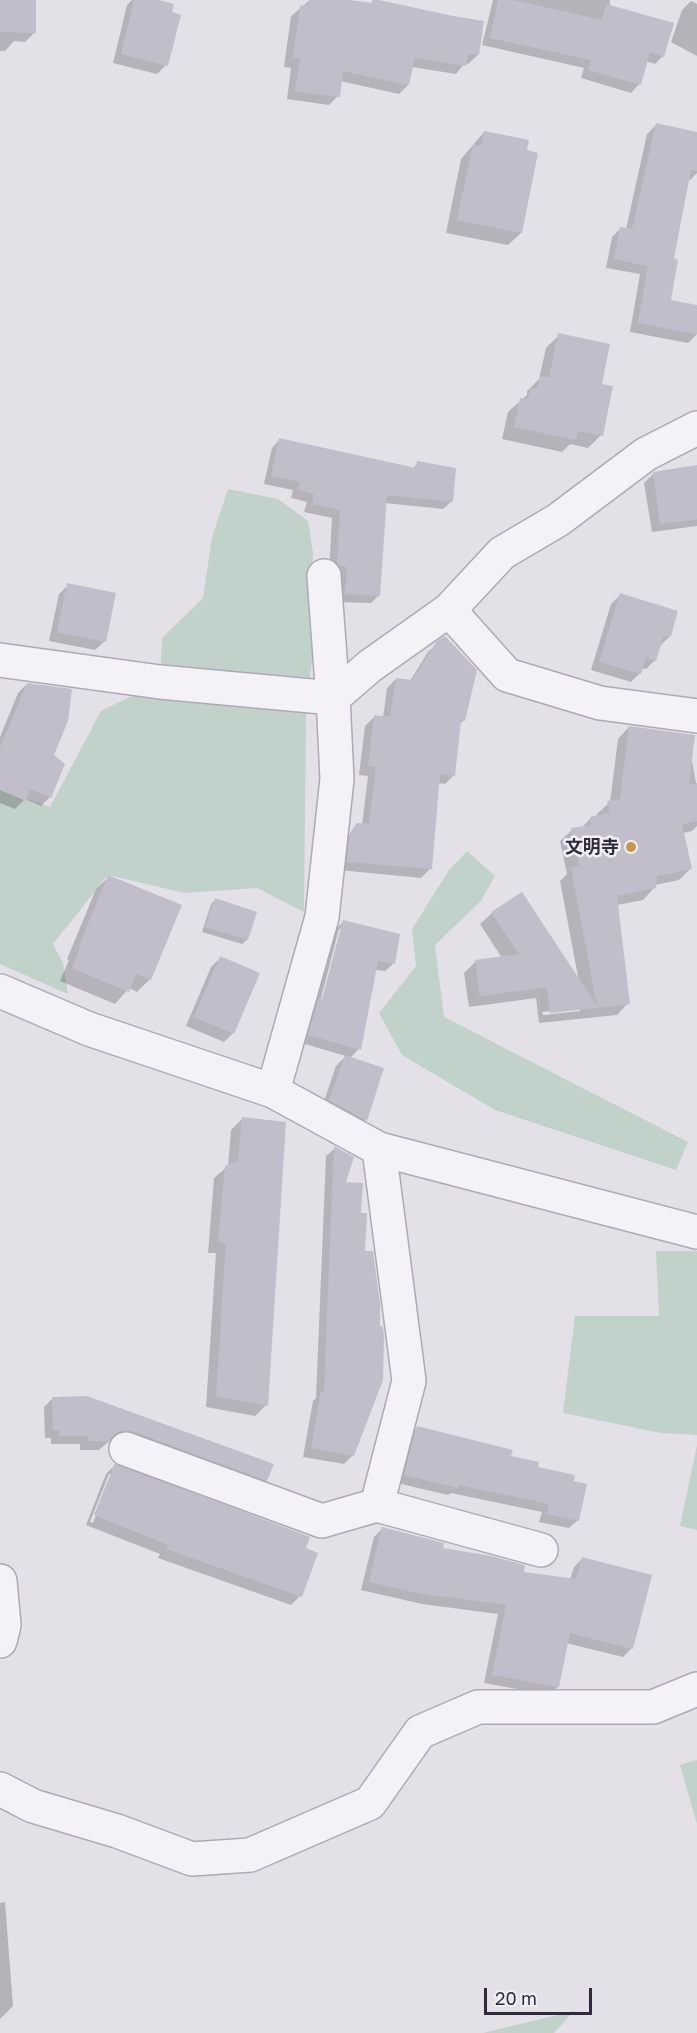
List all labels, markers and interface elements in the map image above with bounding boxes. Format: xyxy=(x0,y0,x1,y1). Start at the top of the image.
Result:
place label: 文明寺 xyxy=(565,836,619,858)
marker: 文明寺 xyxy=(624,840,638,854)
scale bar xyxy=(487,1976,595,2014)
text: 20 m xyxy=(495,1987,537,2009)

